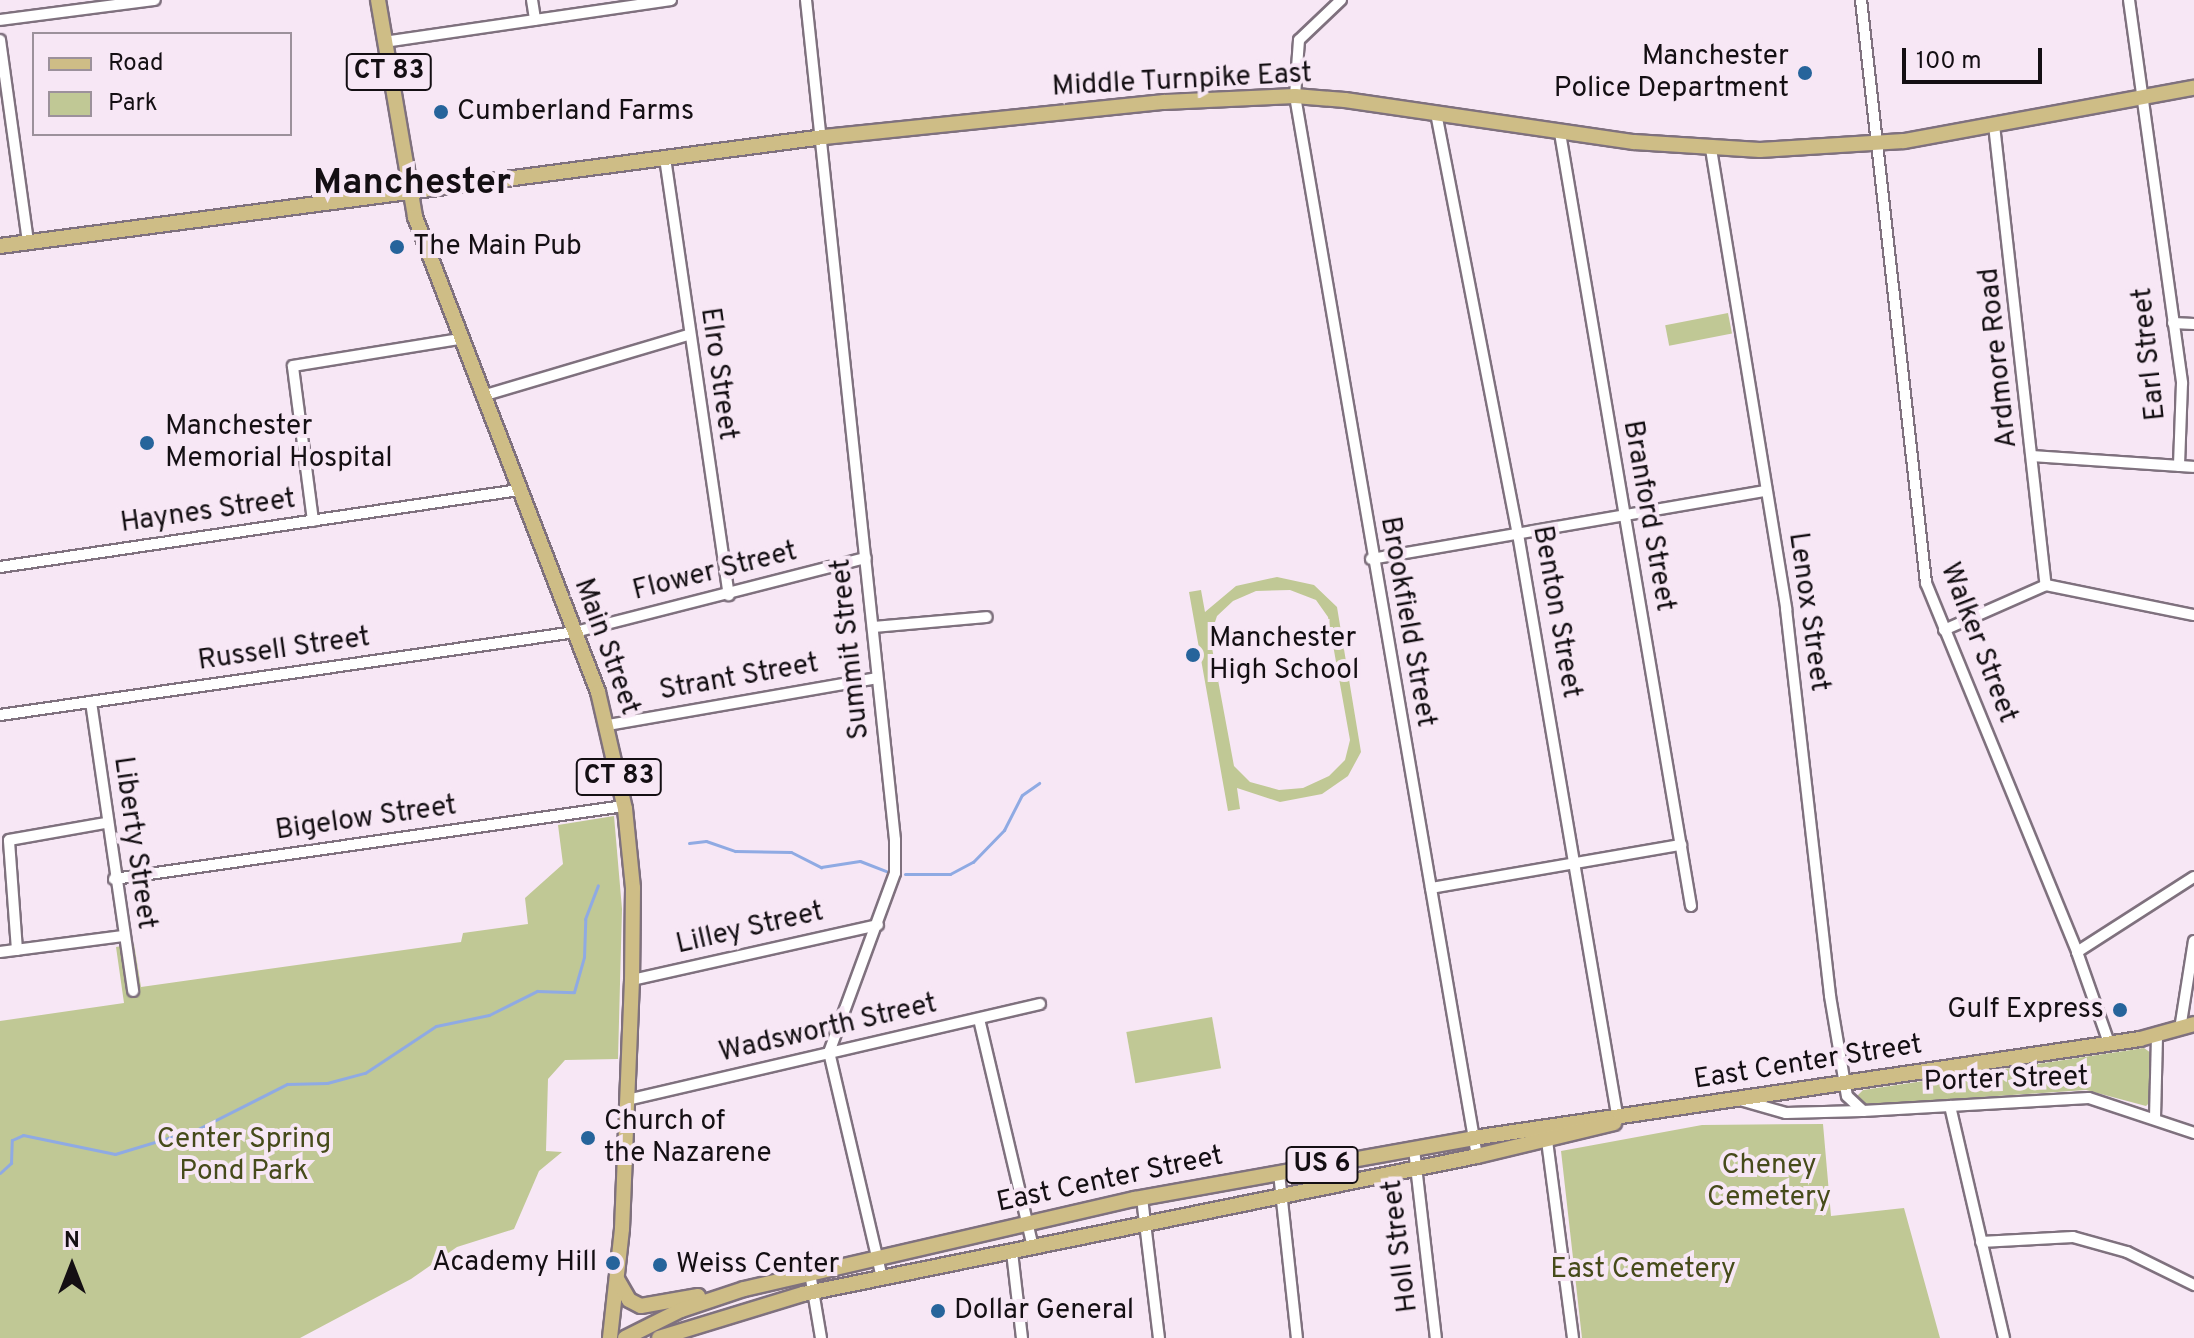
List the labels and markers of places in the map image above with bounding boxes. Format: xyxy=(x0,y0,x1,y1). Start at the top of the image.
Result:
place label: Manchester Police Department xyxy=(1554,40,1789,106)
marker: Manchester Police Department xyxy=(1796,64,1814,82)
place label: Cumberland Farms xyxy=(457,95,694,129)
marker: Cumberland Farms xyxy=(432,103,450,121)
place label: The Main Pub xyxy=(413,230,582,264)
marker: The Main Pub xyxy=(388,238,406,256)
place label: Manchester Memorial Hospital xyxy=(165,410,392,476)
marker: Manchester Memorial Hospital xyxy=(136,432,158,454)
place label: Manchester High School xyxy=(1209,622,1359,688)
marker: Manchester High School xyxy=(1184,646,1202,664)
place label: Gulf Express xyxy=(1947,993,2104,1027)
marker: Gulf Express xyxy=(2111,1001,2129,1019)
place label: Church of the Nazarene xyxy=(604,1105,772,1171)
marker: Church of the Nazarene xyxy=(579,1129,597,1147)
place label: Academy Hill xyxy=(432,1246,597,1280)
place label: Weiss Center xyxy=(676,1248,839,1282)
marker: Academy Hill xyxy=(604,1254,622,1272)
marker: Weiss Center xyxy=(651,1256,669,1274)
place label: Dollar General xyxy=(954,1294,1134,1328)
marker: Dollar General xyxy=(929,1302,947,1320)

